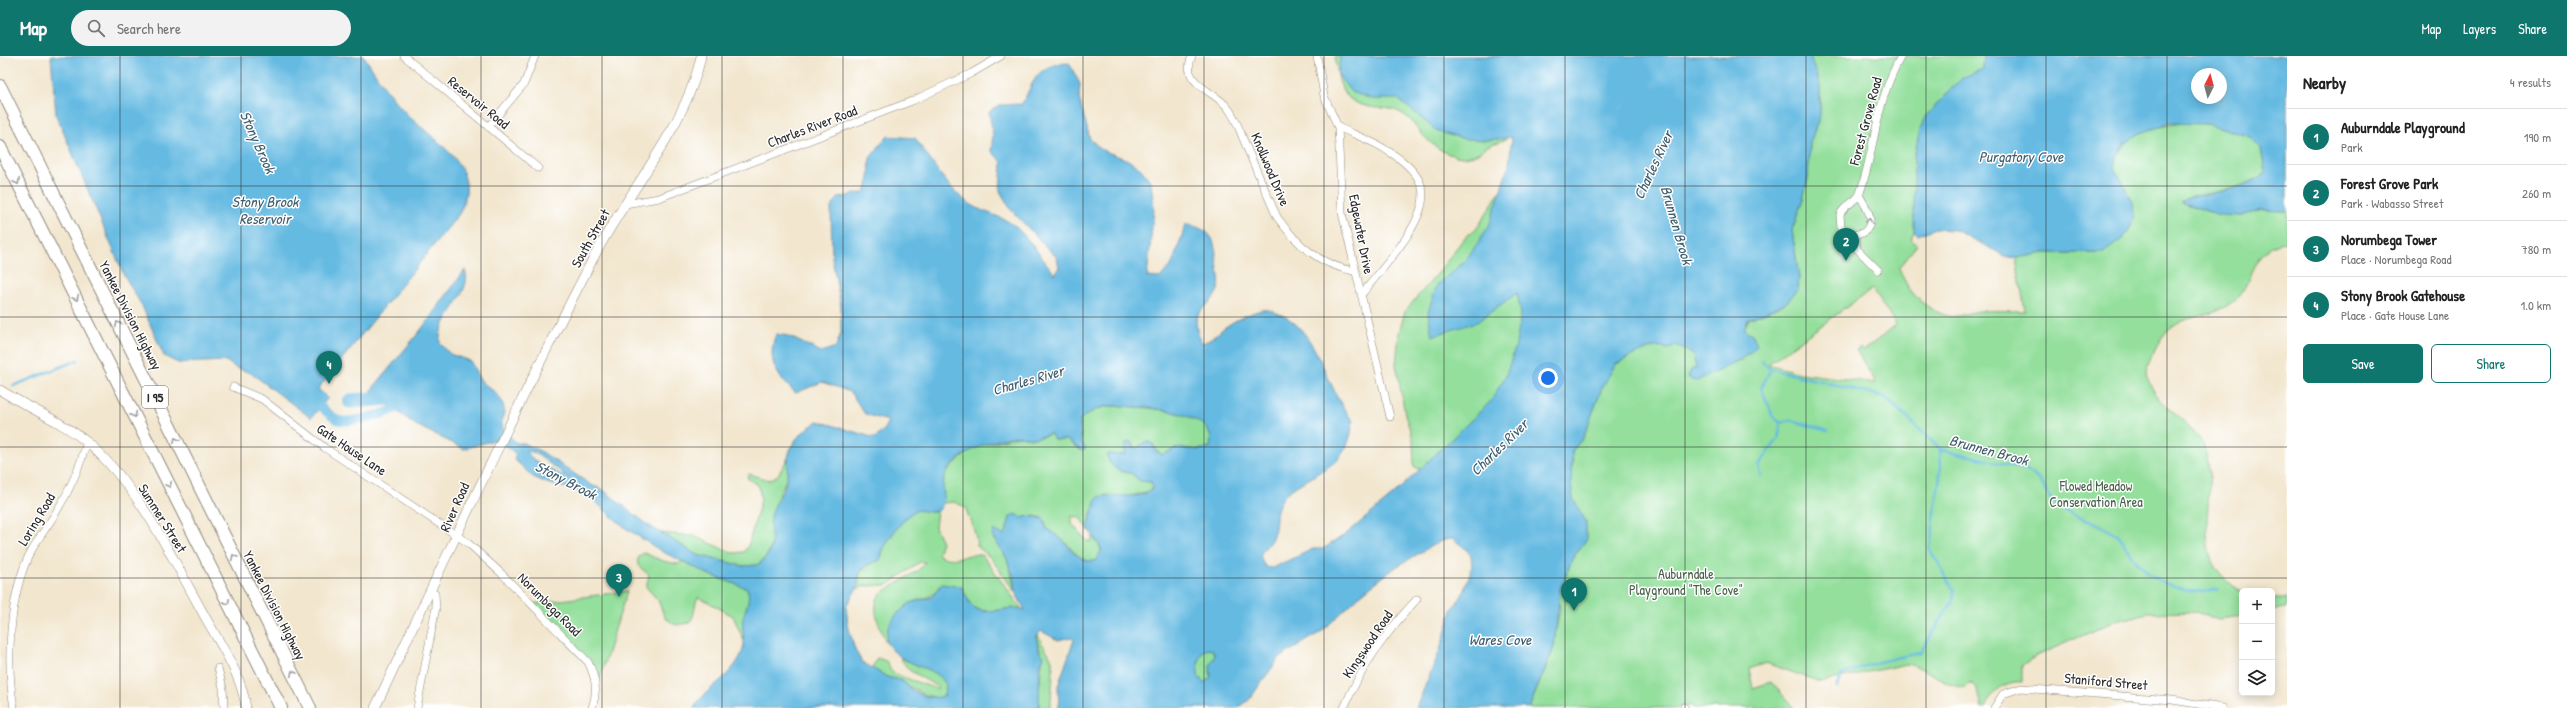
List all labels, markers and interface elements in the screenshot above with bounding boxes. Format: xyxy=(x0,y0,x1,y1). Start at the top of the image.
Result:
search box xyxy=(71,10,351,46)
text: Map xyxy=(20,15,47,41)
icon: search xyxy=(85,17,107,39)
text: Search here xyxy=(117,18,181,39)
text: Map xyxy=(2421,19,2441,38)
text: Layers xyxy=(2463,19,2496,38)
text: Share xyxy=(2518,19,2547,38)
north arrow xyxy=(2191,68,2227,104)
street label: Reservoir Road xyxy=(444,71,514,133)
text: Nearby xyxy=(2303,71,2346,94)
text: 4 results xyxy=(2510,73,2551,91)
street label: Forest Grove Road xyxy=(1844,74,1886,168)
street label: Charles River Road xyxy=(764,100,860,152)
water label: Stony Brook xyxy=(235,107,282,178)
text: Auburndale Playground xyxy=(2341,117,2465,138)
water label: Charles River xyxy=(1628,125,1679,203)
text: 1 xyxy=(2314,128,2318,146)
text: 190 m xyxy=(2524,128,2551,146)
street label: Knollwood Drive xyxy=(1247,129,1295,209)
text: Park xyxy=(2341,138,2363,156)
water label: Purgatory Cove xyxy=(1979,146,2064,167)
text: Forest Grove Park xyxy=(2341,173,2438,194)
one-way arrow xyxy=(13,178,20,186)
water label: Brunnen Brook xyxy=(1656,183,1699,268)
text: 2 xyxy=(2313,184,2319,202)
text: 260 m xyxy=(2522,184,2551,202)
water label: Stony Brook Reservoir xyxy=(232,191,300,229)
street label: Edgewater Drive xyxy=(1344,193,1379,276)
text: Park · Wabasso Street xyxy=(2341,194,2443,212)
street label: South Street xyxy=(566,205,614,271)
one-way arrow xyxy=(1864,218,1873,225)
pin: 2 xyxy=(1833,228,1859,261)
text: Norumbega Tower xyxy=(2341,229,2437,250)
text: 3 xyxy=(2313,240,2319,258)
text: 780 m xyxy=(2521,240,2551,258)
text: Place · Norumbega Road xyxy=(2341,250,2452,268)
street label: Yankee Division Highway xyxy=(94,257,167,373)
text: Stony Brook Gatehouse xyxy=(2341,285,2465,306)
one-way arrow xyxy=(71,294,79,302)
text: 4 xyxy=(2314,296,2318,314)
text: 1.0 km xyxy=(2520,296,2551,314)
text: Place · Gate House Lane xyxy=(2341,306,2449,324)
one-way arrow xyxy=(115,321,123,328)
button: Save xyxy=(2303,344,2423,383)
button: Share xyxy=(2431,344,2551,383)
pin: 4 xyxy=(316,351,342,384)
water label: Charles River xyxy=(990,359,1068,400)
your location xyxy=(1538,368,1558,388)
road number: I 95 xyxy=(142,386,168,408)
one-way arrow xyxy=(129,410,137,418)
water label: Charles River xyxy=(1465,412,1534,480)
street label: Gate House Lane xyxy=(313,419,391,480)
water label: Brunnen Brook xyxy=(1947,429,2032,471)
one-way arrow xyxy=(173,437,181,445)
water label: Stony Brook xyxy=(532,456,602,505)
park label: Flowed Meadow Conservation Area xyxy=(2049,476,2143,511)
street label: River Road xyxy=(435,479,474,535)
street label: Summer Street xyxy=(134,480,192,556)
one-way arrow xyxy=(165,481,172,489)
street label: Loring Road xyxy=(13,489,60,549)
street label: Yankee Division Highway xyxy=(238,547,311,663)
one-way arrow xyxy=(232,554,239,561)
pin: 3 xyxy=(606,564,632,597)
park label: Auburndale Playground "The Cove" xyxy=(1629,564,1743,600)
street label: Norumbega Road xyxy=(513,568,586,641)
pin: 1 xyxy=(1561,578,1587,611)
map controls xyxy=(2239,588,2275,696)
button: + xyxy=(2239,588,2275,624)
one-way arrow xyxy=(223,597,230,605)
street label: Kingswood Road xyxy=(1337,606,1398,682)
button: − xyxy=(2239,624,2275,660)
water label: Wares Cove xyxy=(1469,629,1532,650)
button: layers xyxy=(2239,660,2275,696)
street label: Staniford Street xyxy=(2064,668,2149,694)
one-way arrow xyxy=(290,670,297,677)

